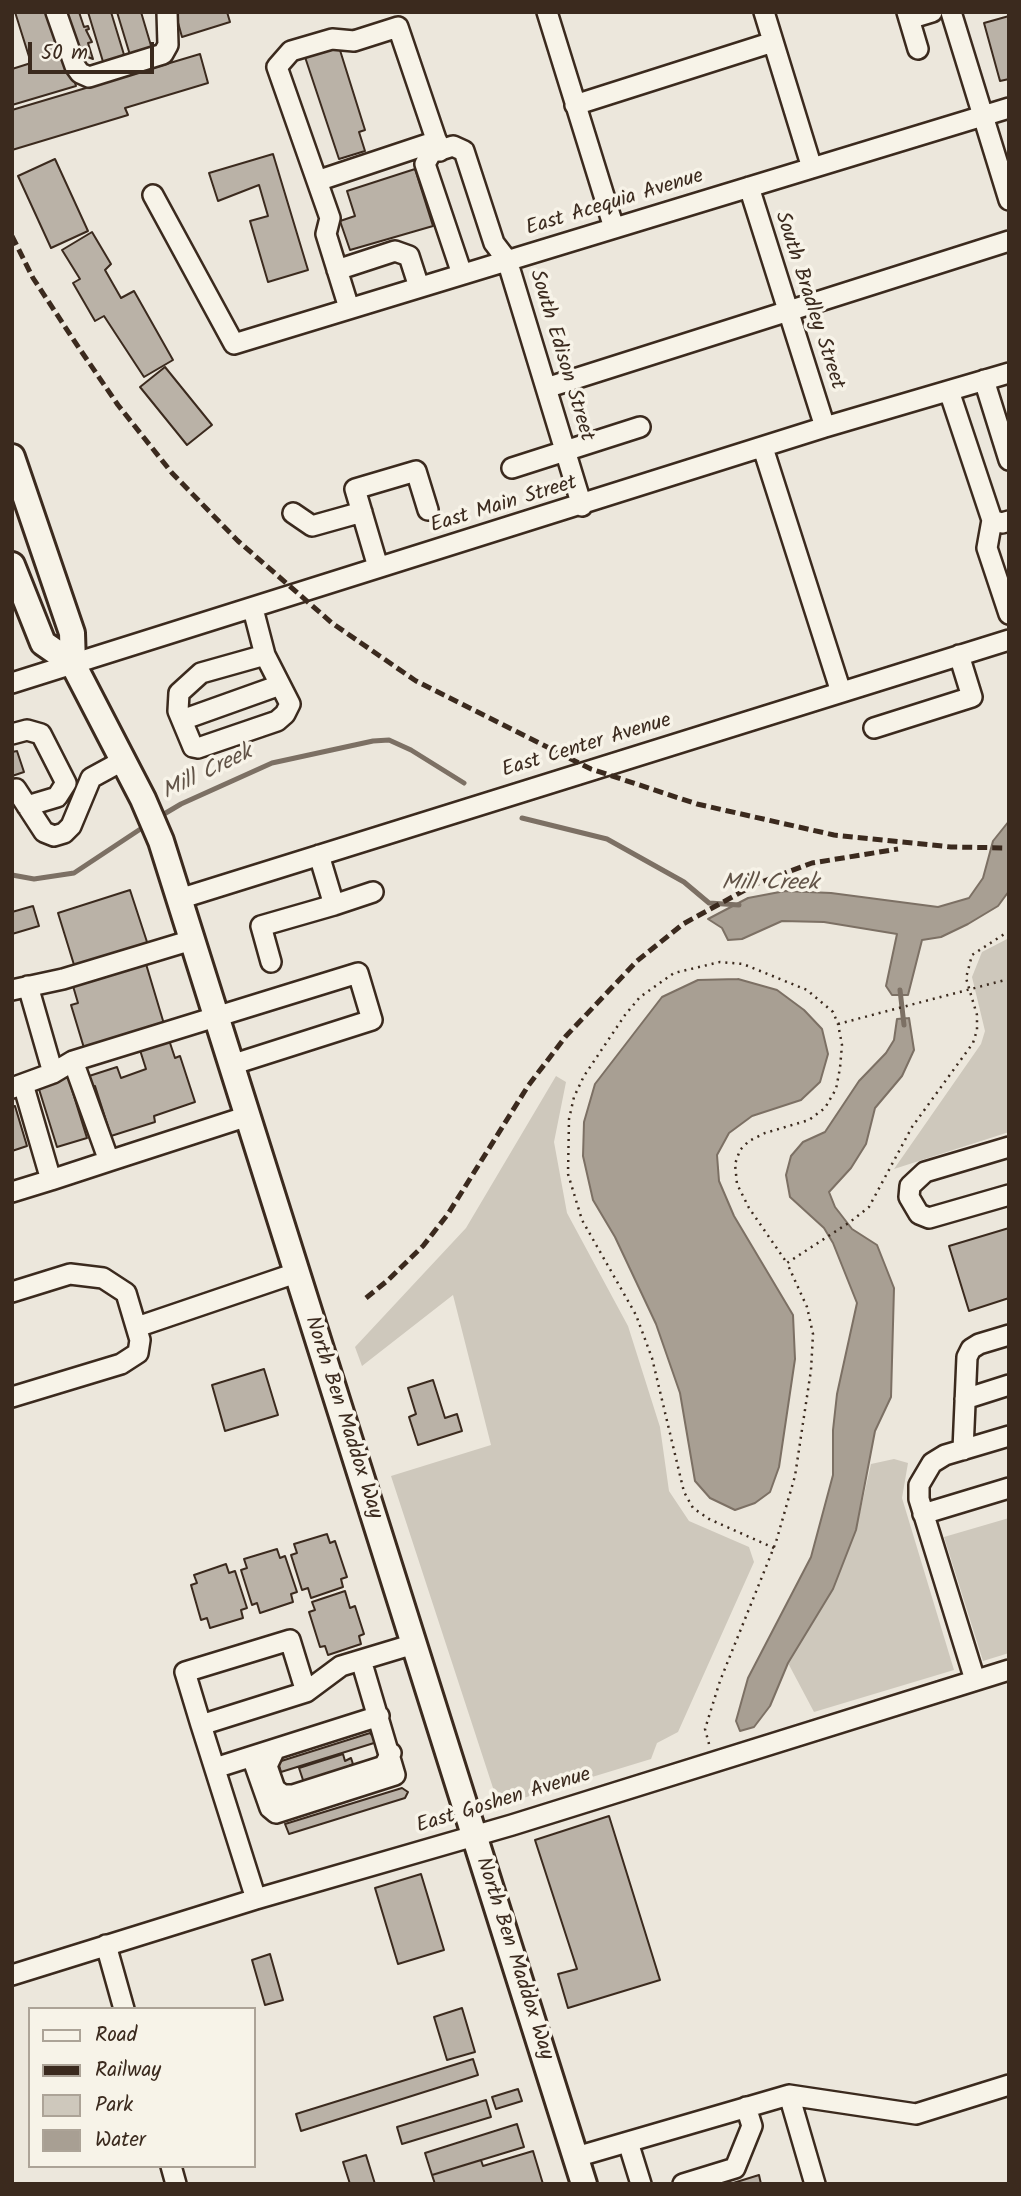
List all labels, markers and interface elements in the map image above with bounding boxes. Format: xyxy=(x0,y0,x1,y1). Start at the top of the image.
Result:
scale bar xyxy=(32,28,158,72)
text: 50 m xyxy=(41,37,88,70)
street label: East Acequia Avenue xyxy=(523,165,707,243)
street label: South Bradley Street xyxy=(767,209,849,393)
street label: South Edison Street xyxy=(522,267,598,445)
street label: East Main Street xyxy=(428,472,580,540)
street label: East Center Avenue xyxy=(499,709,675,785)
water label: Mill Creek xyxy=(158,740,258,808)
water label: Mill Creek xyxy=(722,871,818,899)
street label: North Ben Maddox Way xyxy=(297,1314,387,1522)
street label: East Goshen Avenue xyxy=(414,1763,594,1841)
street label: North Ben Maddox Way xyxy=(468,1855,558,2063)
legend xyxy=(28,2007,256,2168)
text: Road xyxy=(95,2019,137,2052)
text: Railway xyxy=(95,2054,161,2087)
text: Park xyxy=(95,2089,133,2122)
text: Water xyxy=(95,2124,146,2157)

